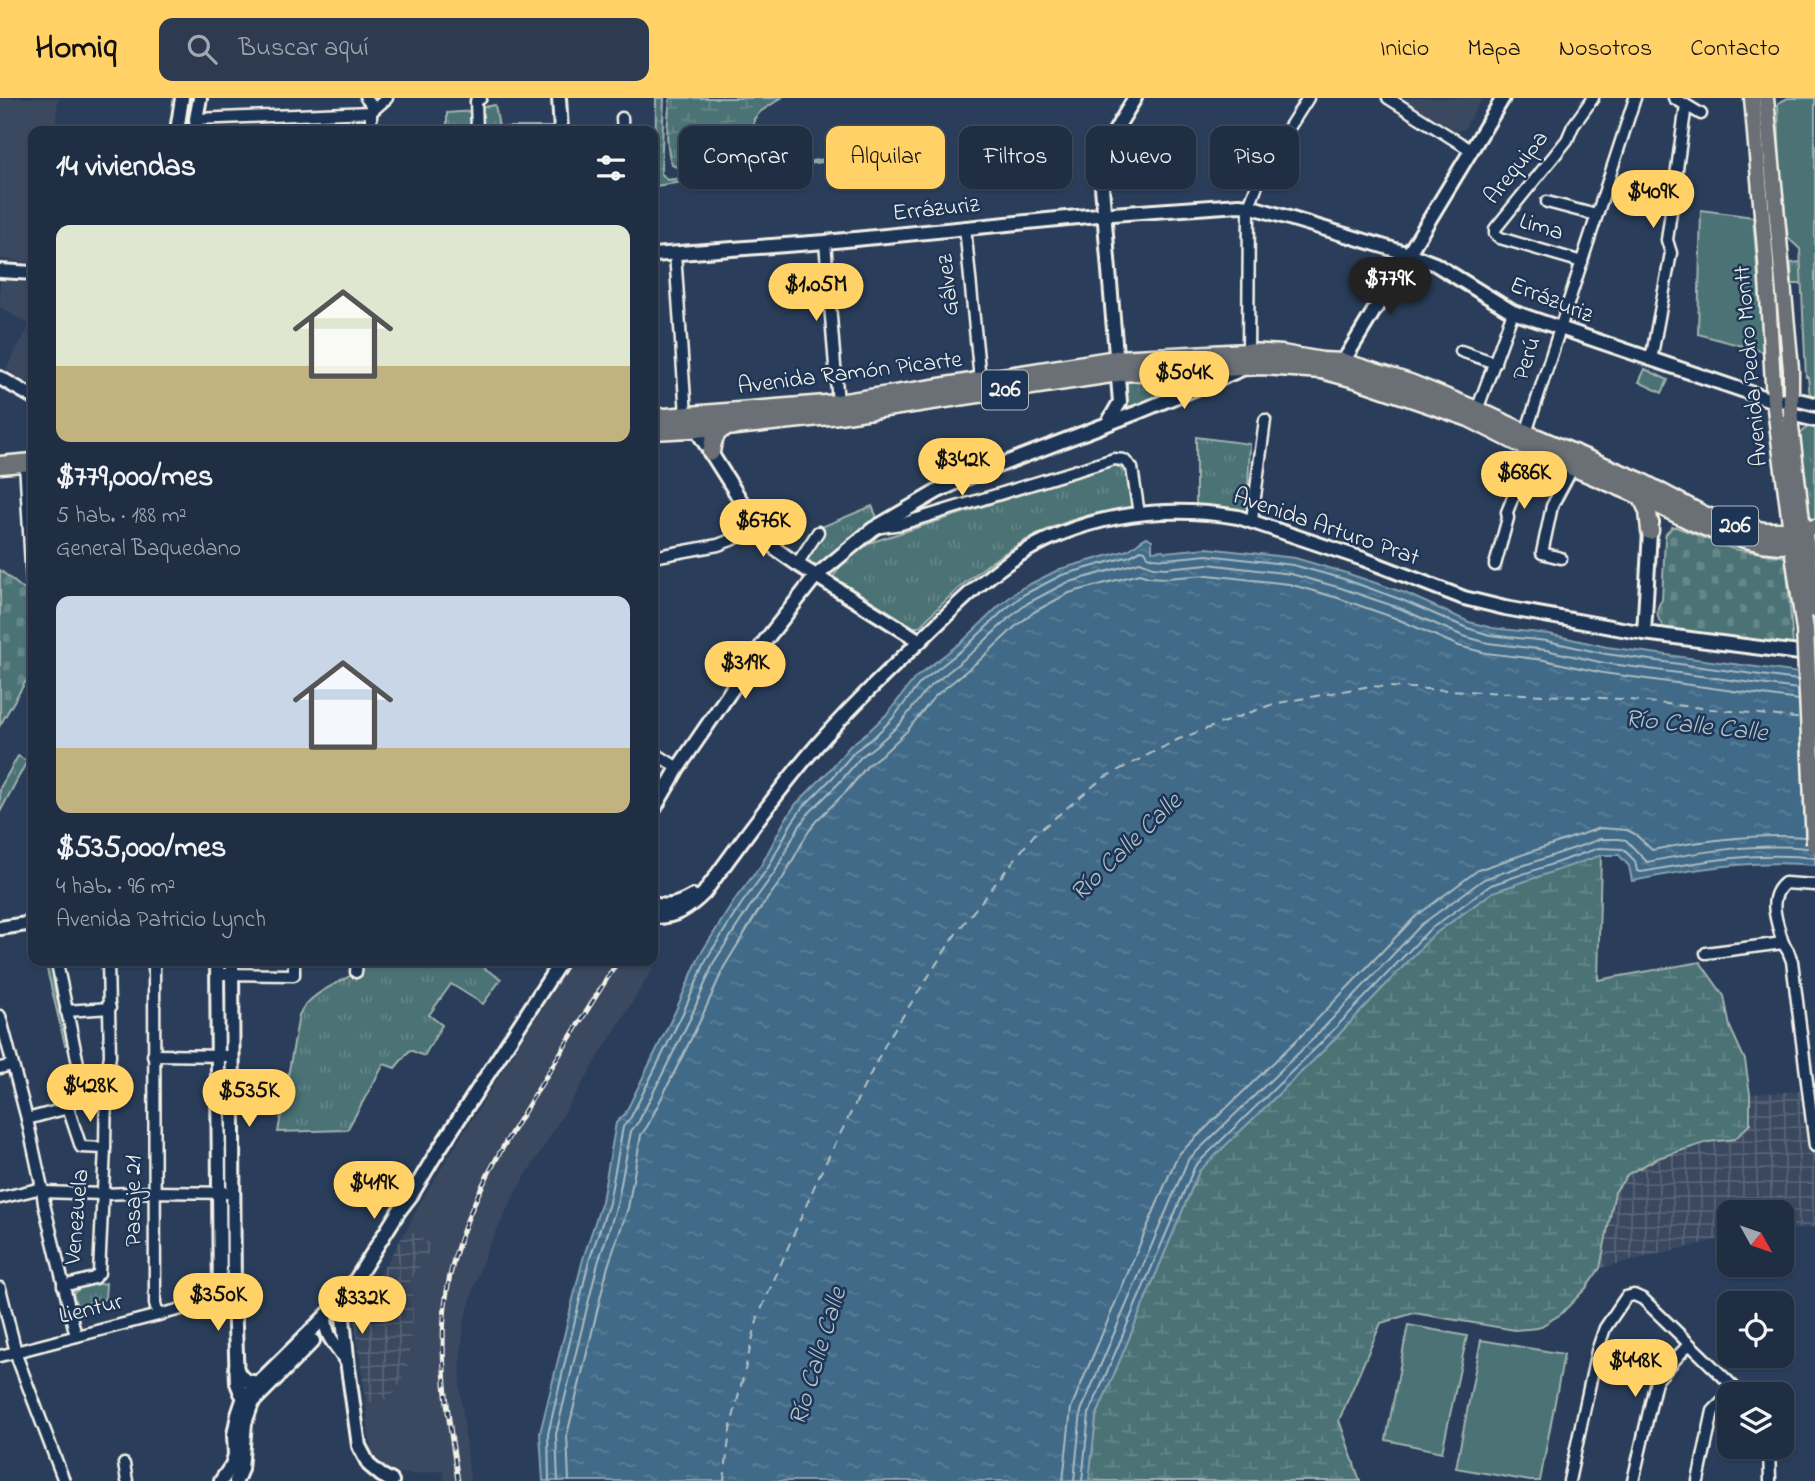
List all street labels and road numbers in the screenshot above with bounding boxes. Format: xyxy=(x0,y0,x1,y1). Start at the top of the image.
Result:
street label: Arequipa xyxy=(1476,123,1558,213)
street label: Errázuriz xyxy=(891,188,982,232)
street label: Lima xyxy=(1514,205,1568,251)
street label: Gálvez xyxy=(928,251,970,318)
street label: Avenida Pedro Montt xyxy=(1726,264,1778,468)
street label: Errázuriz xyxy=(1504,268,1599,334)
street label: Perú xyxy=(1505,333,1551,385)
street label: Avenida Ramón Picarte xyxy=(736,343,965,405)
road number: 206 xyxy=(982,370,1028,410)
street label: Avenida Arturo Prat xyxy=(1228,480,1424,576)
road number: 206 xyxy=(1712,506,1758,546)
street label: Pasaje 21 xyxy=(117,1155,152,1247)
street label: Venezuela xyxy=(56,1168,100,1267)
street label: Lientur xyxy=(55,1285,127,1335)

